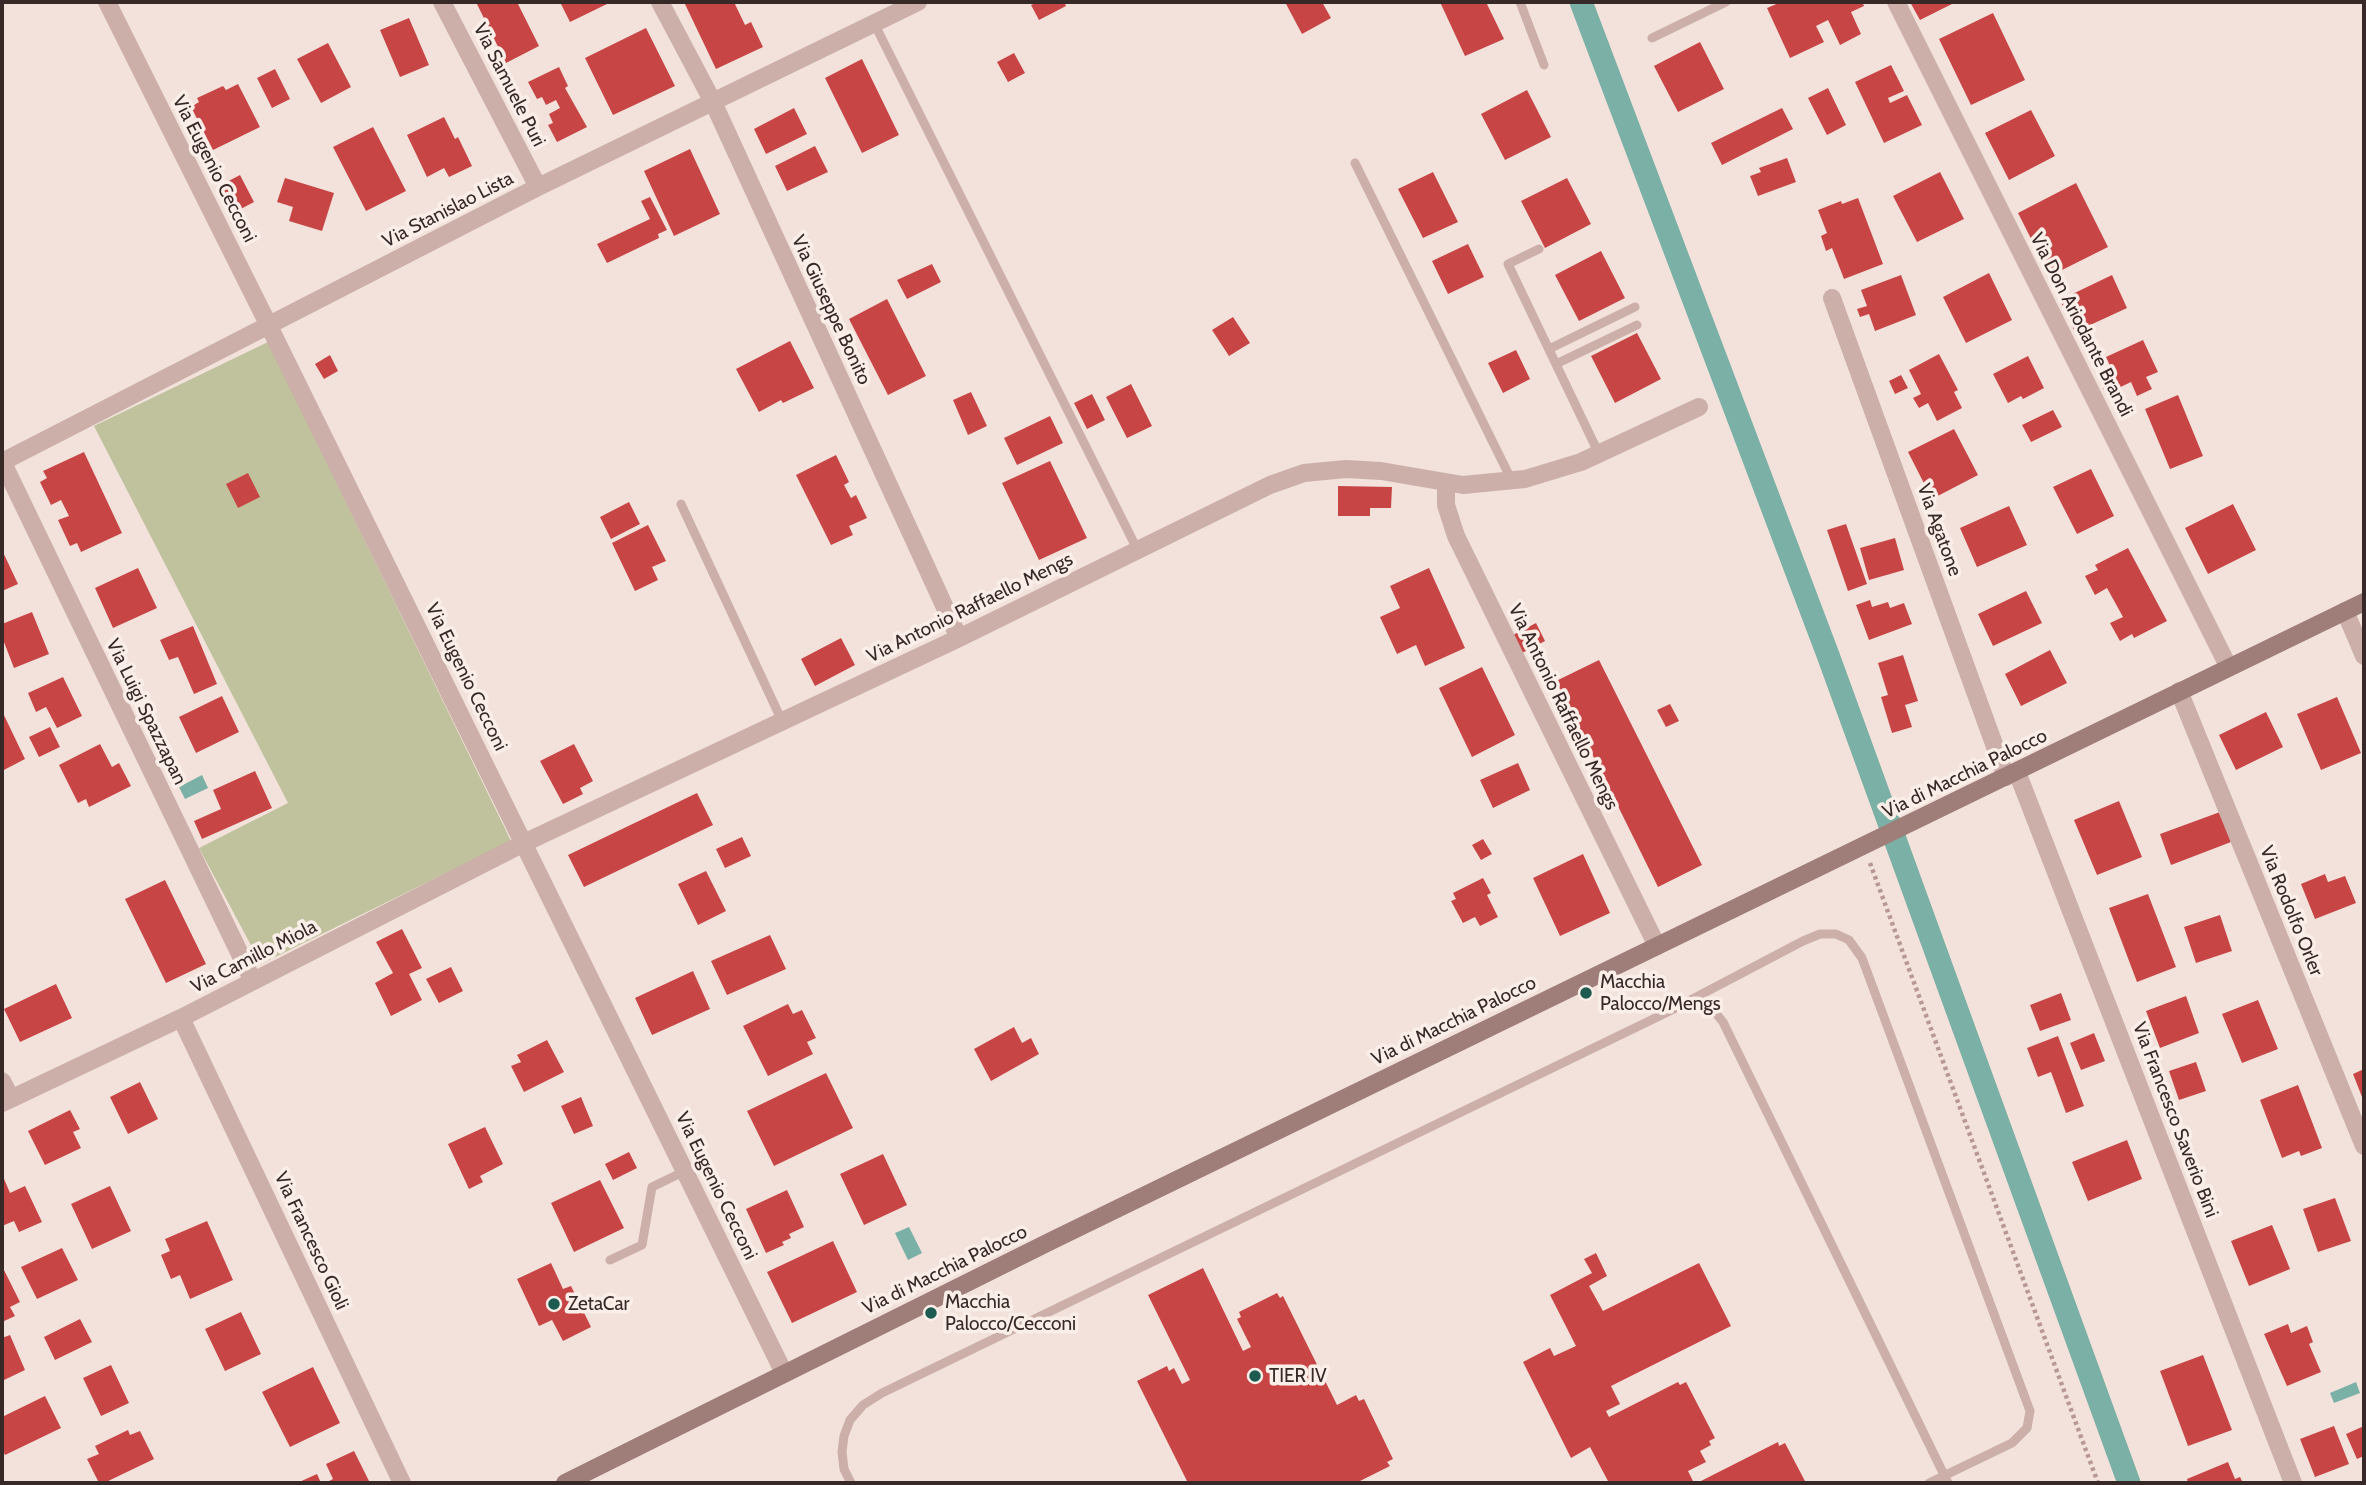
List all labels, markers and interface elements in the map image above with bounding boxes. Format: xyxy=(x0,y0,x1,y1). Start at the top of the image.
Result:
street label: Via Samuele Puri xyxy=(468,19,550,151)
street label: Via Eugenio Cecconi xyxy=(167,92,261,246)
street label: Via Stanislao Lista xyxy=(379,167,517,253)
street label: Via Don Ariodante Brandi xyxy=(2025,229,2137,421)
street label: Via Giuseppe Bonito xyxy=(786,232,876,388)
street label: Via Agatone xyxy=(1912,481,1966,579)
street label: Via Antonio Raffaello Mengs xyxy=(863,548,1077,668)
street label: Via Eugenio Cecconi xyxy=(420,599,512,755)
street label: Via Antonio Raffaello Mengs xyxy=(1503,600,1623,814)
street label: Via Luigi Spazzapan xyxy=(101,635,191,789)
street label: Via di Macchia Palocco xyxy=(1879,724,2051,824)
street label: Via Rodolfo Orler xyxy=(2255,843,2327,979)
street label: Via Camillo Miola xyxy=(187,915,321,999)
street label: Via di Macchia Palocco xyxy=(1368,971,1540,1071)
place label: Macchia Palocco/Mengs xyxy=(1600,971,1721,1015)
marker: Macchia Palocco/Mengs xyxy=(1578,985,1594,1001)
street label: Via Francesco Saverio Bini xyxy=(2127,1019,2223,1221)
street label: Via Eugenio Cecconi xyxy=(670,1108,762,1264)
street label: Via Francesco Gioli xyxy=(269,1168,353,1314)
street label: Via di Macchia Palocco xyxy=(859,1220,1031,1320)
place label: Macchia Palocco/Cecconi xyxy=(945,1291,1076,1335)
place label: ZetaCar xyxy=(568,1293,630,1315)
marker: ZetaCar xyxy=(546,1296,562,1312)
marker: Macchia Palocco/Cecconi xyxy=(923,1305,939,1321)
place label: TIER IV xyxy=(1269,1365,1327,1387)
marker: TIER IV xyxy=(1247,1368,1263,1384)

